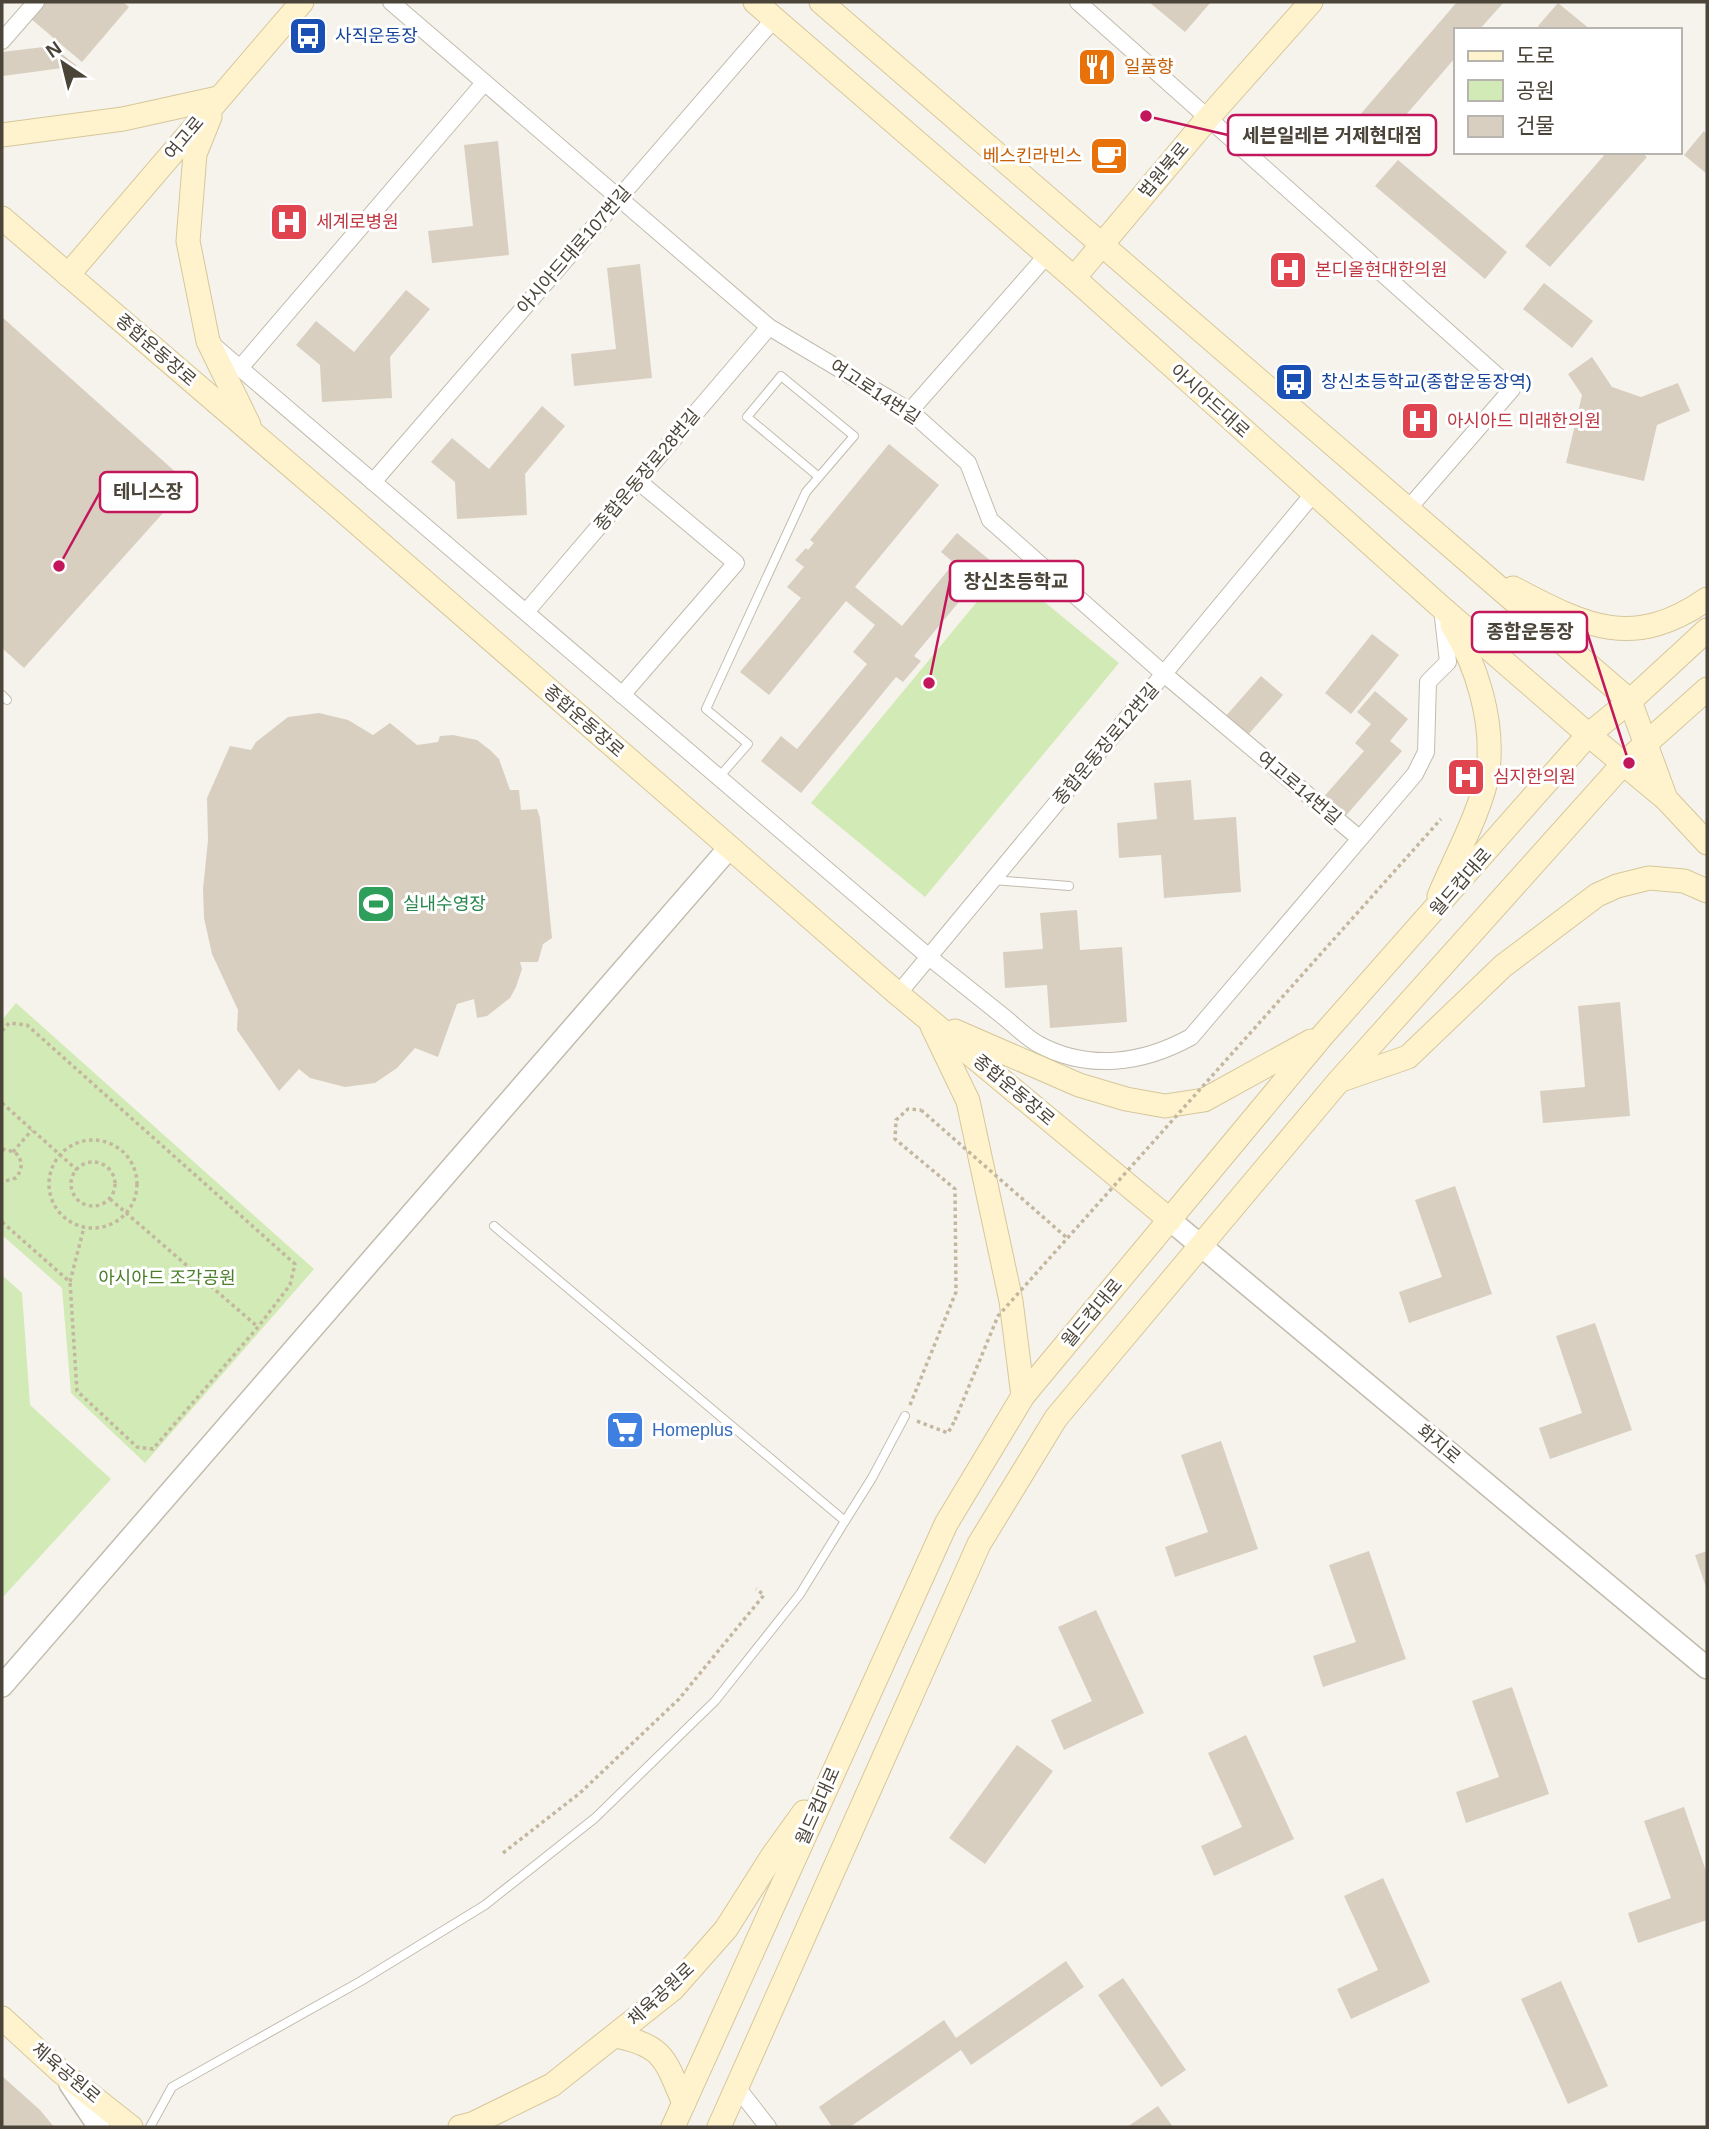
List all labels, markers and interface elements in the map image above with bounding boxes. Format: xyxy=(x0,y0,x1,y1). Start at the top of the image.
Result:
bus stop icon: 사직운동장 xyxy=(287,15,329,57)
place label: 사직운동장 xyxy=(335,26,418,46)
north arrow xyxy=(28,28,98,98)
legend xyxy=(1454,28,1681,154)
text: N xyxy=(42,37,65,62)
text: 도로 xyxy=(1516,44,1555,67)
restaurant icon: 일품향 xyxy=(1076,46,1118,88)
place label: 일품향 xyxy=(1124,57,1174,77)
text: 공원 xyxy=(1516,79,1555,102)
street label: 여고로 xyxy=(160,113,208,163)
text: 건물 xyxy=(1516,114,1555,137)
callout: 세븐일레븐 거제현대점 xyxy=(1228,115,1436,155)
text: 세븐일레븐 거제현대점 xyxy=(1242,125,1422,146)
cafe icon: 베스킨라빈스 xyxy=(1088,135,1130,177)
street label: 법원북로 xyxy=(1135,138,1193,202)
place label: 베스킨라빈스 xyxy=(983,146,1082,166)
street label: 아시아드대로107번길 xyxy=(513,182,635,318)
hospital icon: 세계로병원 xyxy=(268,201,310,243)
place label: 세계로병원 xyxy=(316,212,399,232)
hospital icon: 본디올현대한의원 xyxy=(1267,249,1309,291)
place label: 본디올현대한의원 xyxy=(1315,260,1447,280)
street label: 종합운동장로 xyxy=(112,310,200,390)
street label: 여고로14번길 xyxy=(826,356,924,428)
street label: 아시아드대로 xyxy=(1166,360,1254,442)
bus stop icon: 창신초등학교(종합운동장역) xyxy=(1273,361,1315,403)
place label: 창신초등학교(종합운동장역) xyxy=(1321,372,1532,392)
hospital icon: 아시아드 미래한의원 xyxy=(1399,400,1441,442)
street label: 종합운동장로28번길 xyxy=(590,405,704,535)
place label: 아시아드 미래한의원 xyxy=(1447,411,1601,431)
callout: 테니스장 xyxy=(100,472,197,512)
text: 테니스장 xyxy=(113,481,183,502)
callout: 창신초등학교 xyxy=(950,561,1083,601)
text: 창신초등학교 xyxy=(964,571,1068,592)
callout: 종합운동장 xyxy=(1472,612,1587,652)
text: 종합운동장 xyxy=(1486,621,1574,642)
street label: 종합운동장로12번길 xyxy=(1049,679,1163,809)
street label: 종합운동장로 xyxy=(540,681,628,761)
street label: 여고로14번길 xyxy=(1253,747,1345,829)
hospital icon: 심지한의원 xyxy=(1445,756,1487,798)
place label: 심지한의원 xyxy=(1493,767,1576,787)
street label: 월드컵대로 xyxy=(1426,844,1496,920)
sports icon: 실내수영장 xyxy=(355,883,397,925)
place label: 실내수영장 xyxy=(403,894,486,914)
street label: 종합운동장로 xyxy=(970,1050,1058,1130)
park label: 아시아드 조각공원 xyxy=(98,1268,236,1288)
street label: 월드컵대로 xyxy=(1058,1275,1126,1351)
supermarket icon: Homeplus xyxy=(604,1409,646,1451)
place label: Homeplus xyxy=(652,1420,733,1440)
street label: 화지로 xyxy=(1414,1420,1464,1468)
street label: 월드컵대로 xyxy=(792,1764,844,1848)
street label: 체육공원로 xyxy=(624,1958,698,2030)
street label: 체육공원로 xyxy=(28,2039,104,2107)

